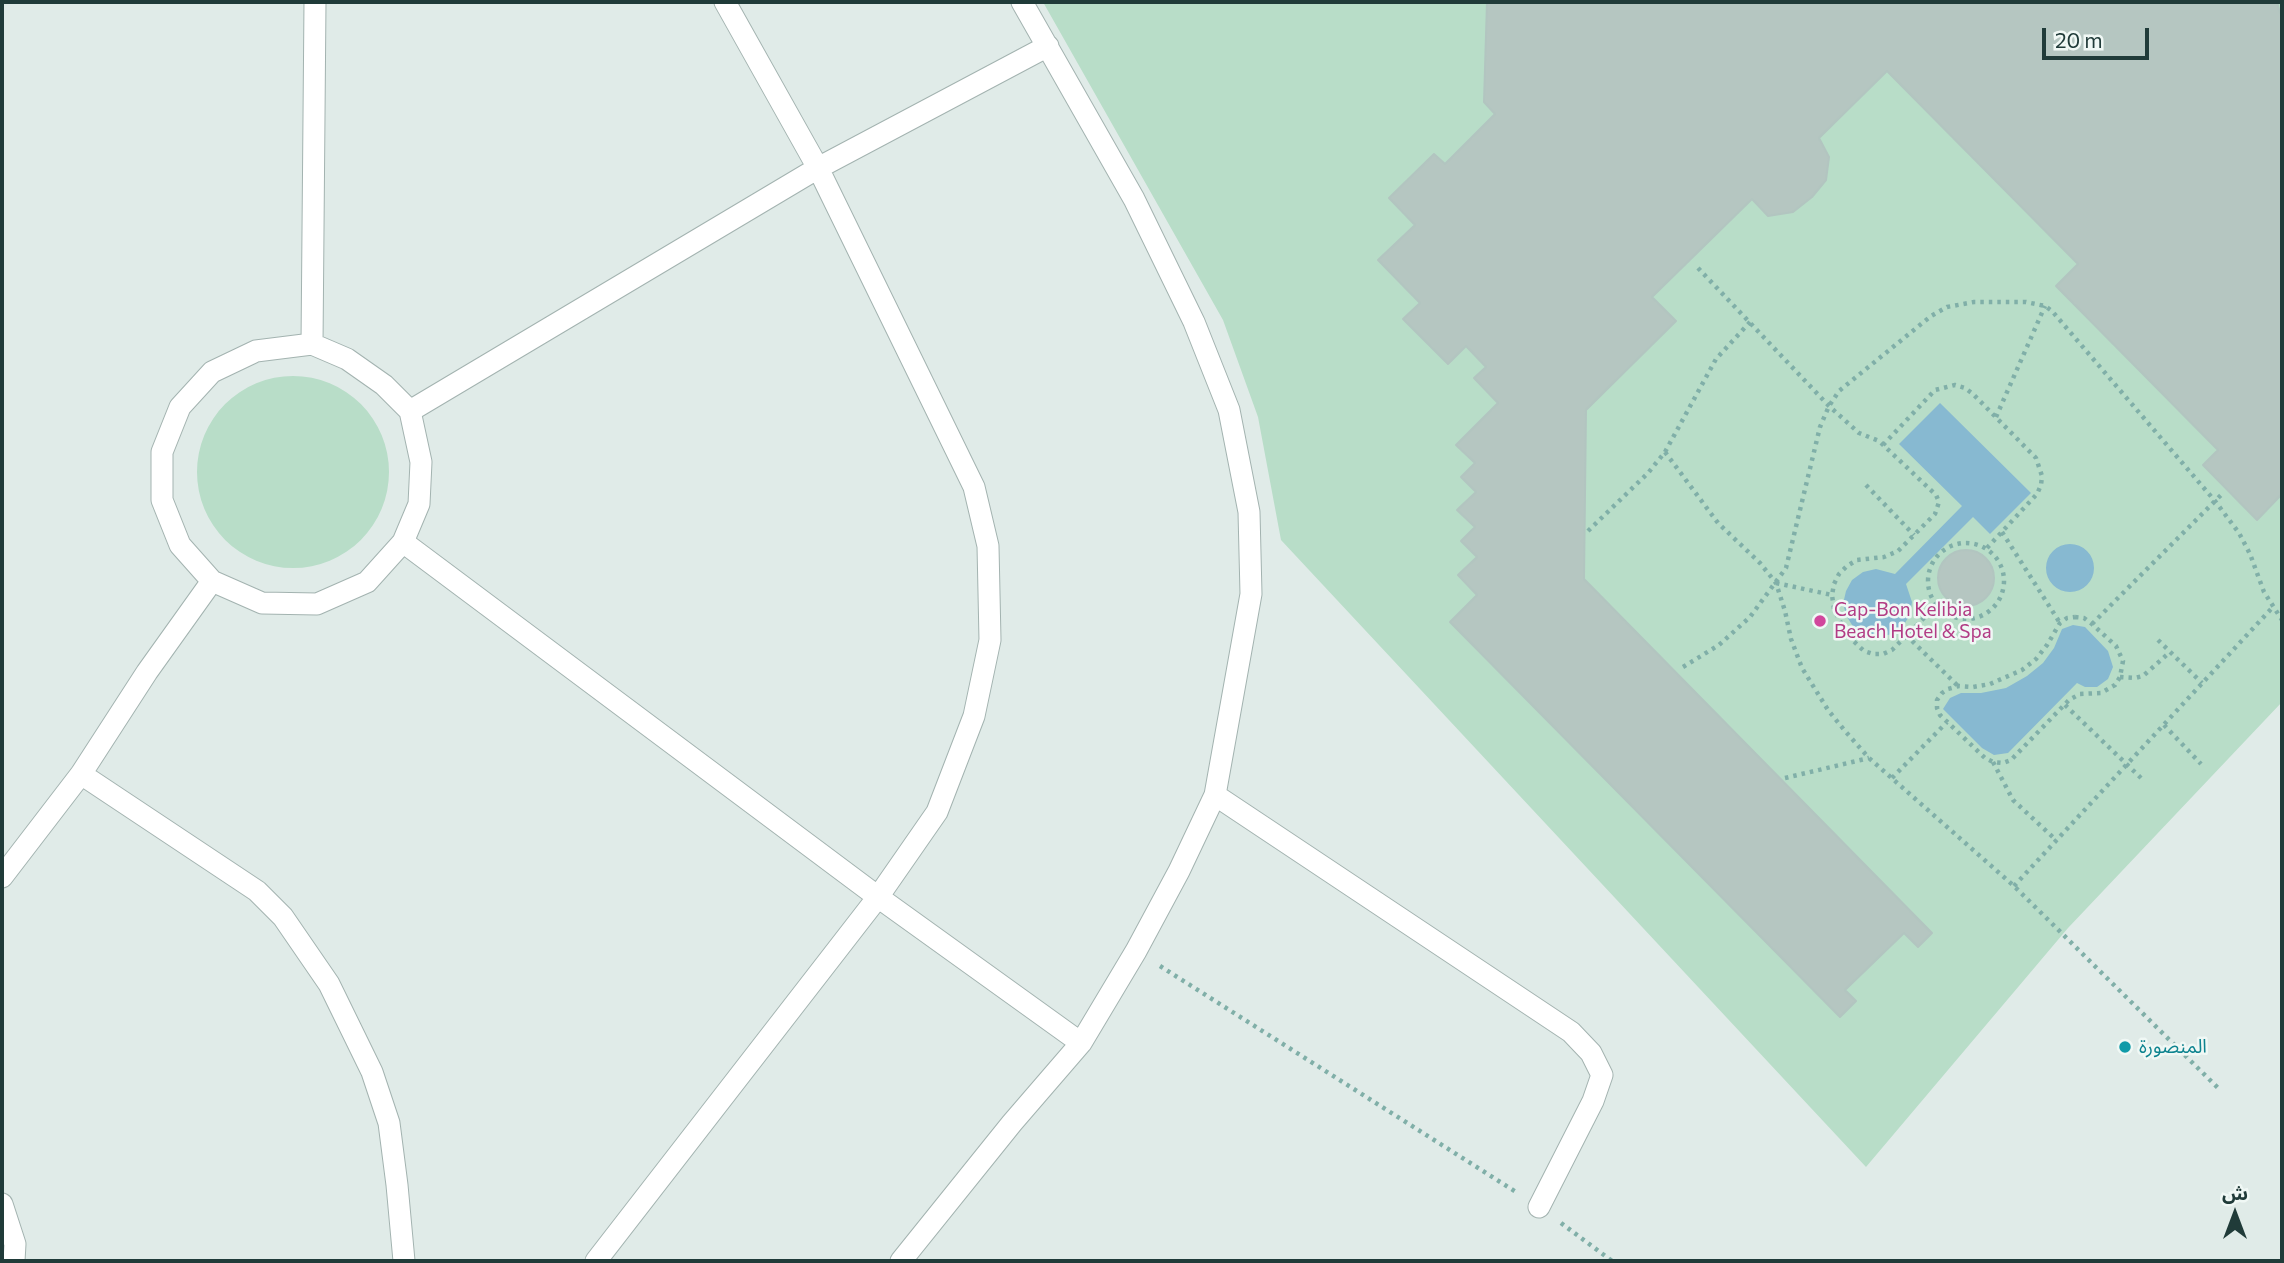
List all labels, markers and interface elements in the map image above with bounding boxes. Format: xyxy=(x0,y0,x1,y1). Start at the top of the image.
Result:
scale bar xyxy=(2046,14,2153,58)
text: 20 m xyxy=(2055,27,2103,52)
place label: Cap-Bon Kelibia Beach Hotel & Spa xyxy=(1834,599,1992,643)
marker: Cap-Bon Kelibia Beach Hotel & Spa xyxy=(1812,613,1828,629)
place label: المنصورة xyxy=(2139,1036,2207,1058)
marker: المنصورة xyxy=(2117,1039,2133,1055)
north arrow xyxy=(2200,1179,2270,1249)
text: ش xyxy=(2222,1181,2248,1204)

